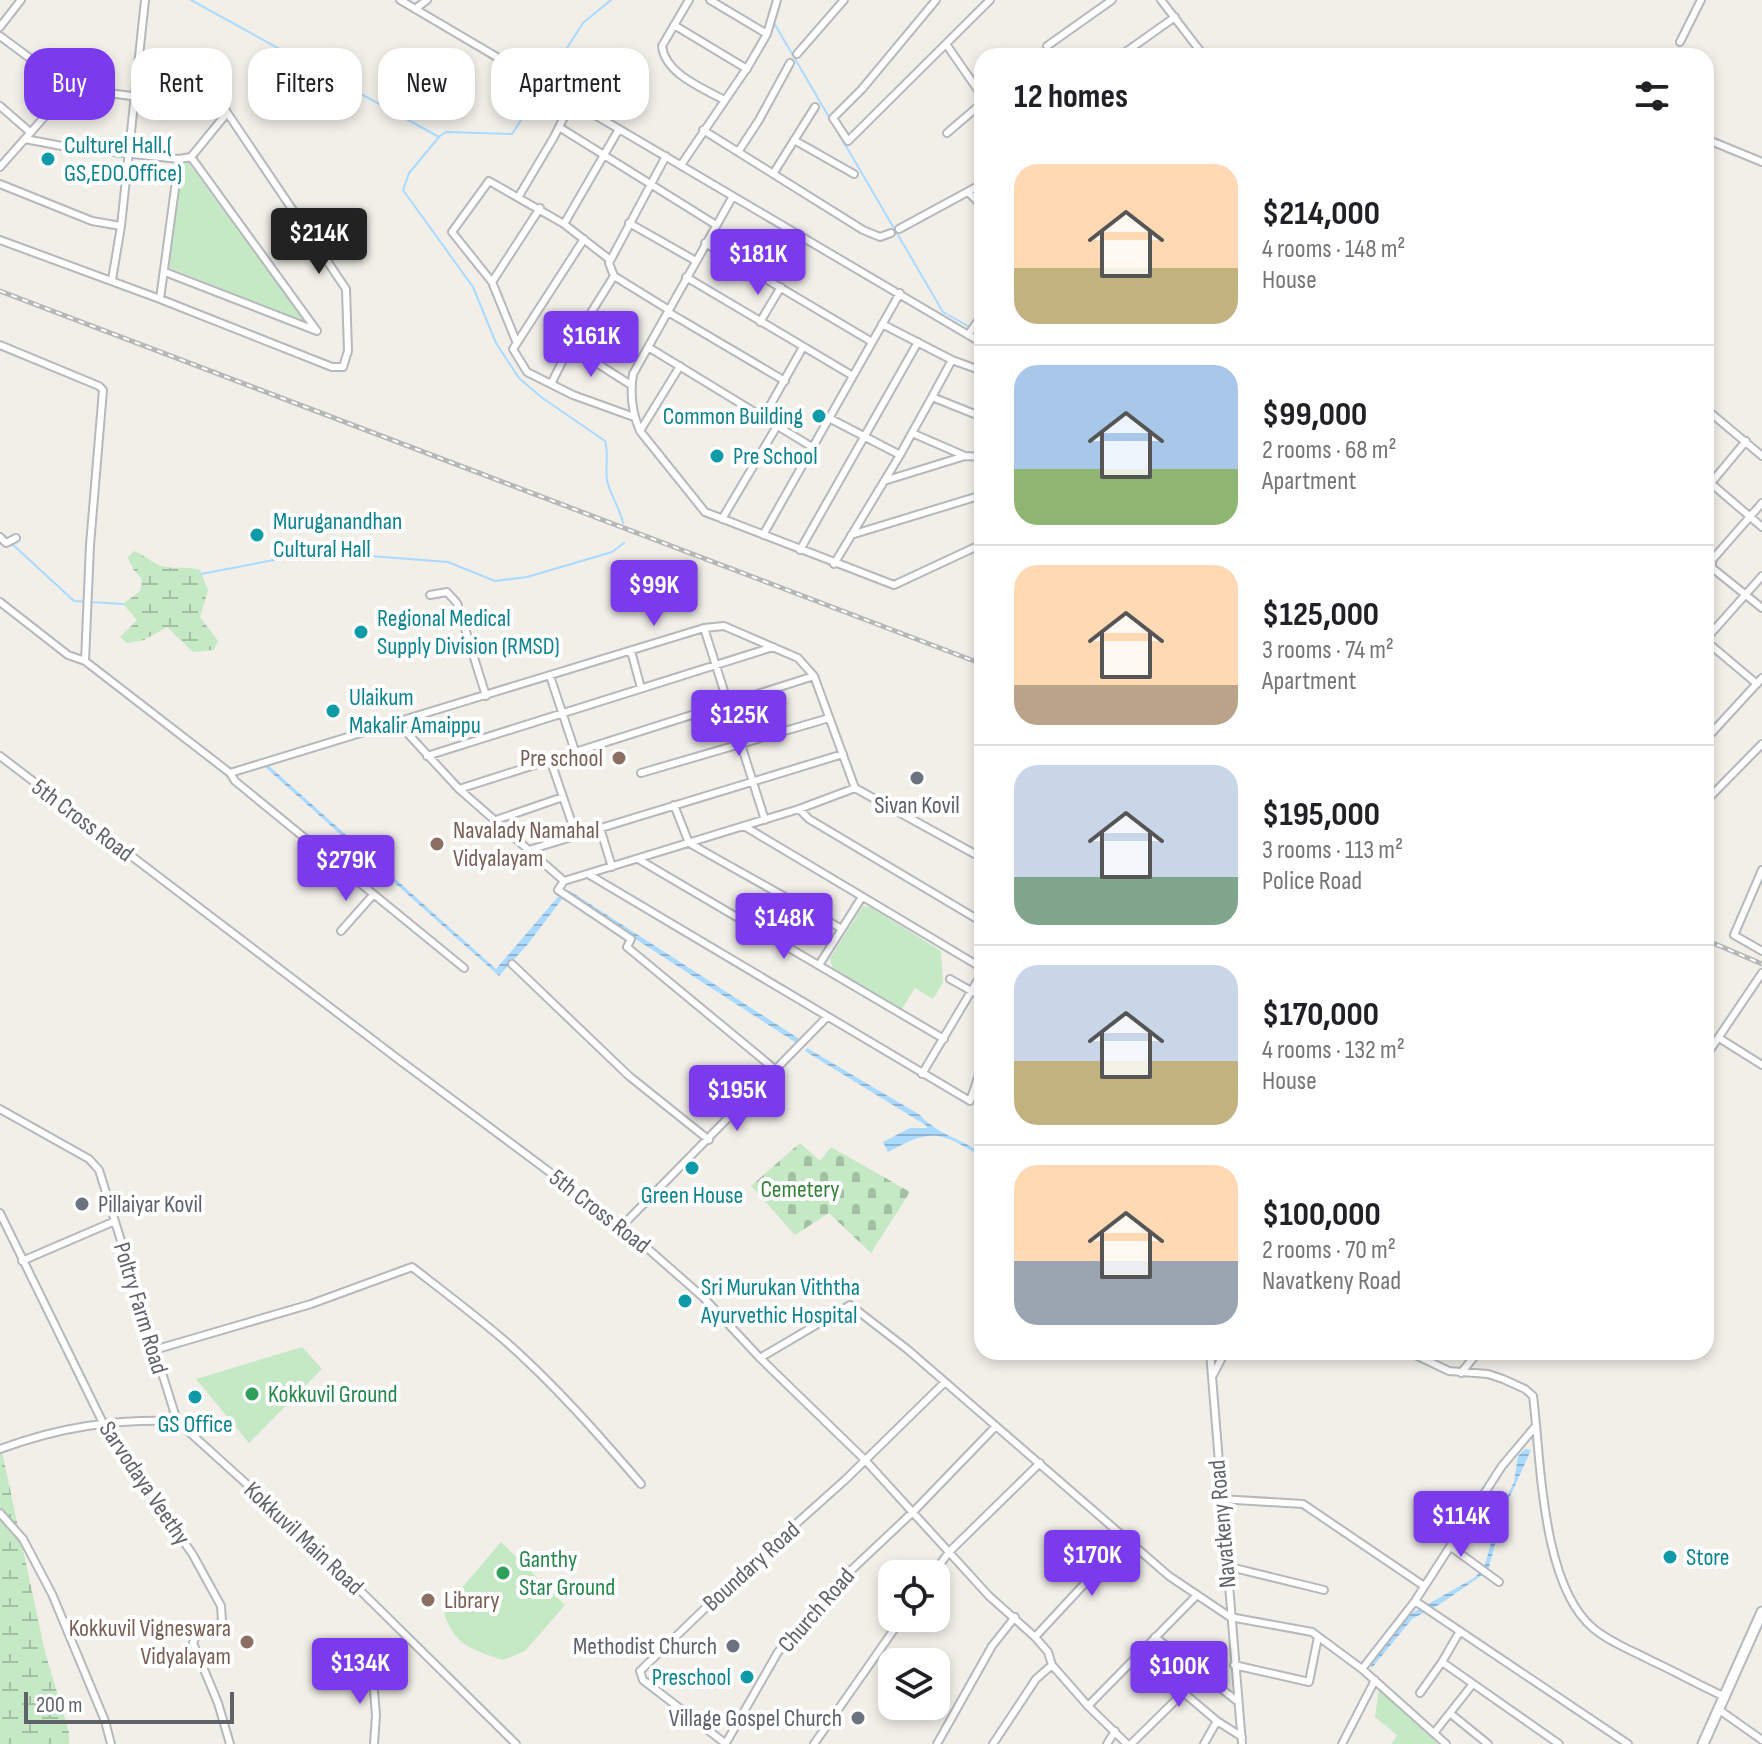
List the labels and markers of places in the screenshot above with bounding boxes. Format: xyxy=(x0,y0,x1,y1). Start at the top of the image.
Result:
place label: Culturel Hall.( GS,EDO.Office) xyxy=(64,131,182,188)
marker: Culturel Hall.( GS,EDO.Office) xyxy=(39,150,57,168)
pin: $214K xyxy=(263,208,375,276)
pin: $181K xyxy=(702,229,814,297)
pin: $161K xyxy=(535,311,647,379)
place label: Common Building xyxy=(663,402,803,431)
marker: Common Building xyxy=(810,407,828,425)
place label: Pre School xyxy=(733,442,818,471)
marker: Pre School xyxy=(708,447,726,465)
place label: Muruganandhan Cultural Hall xyxy=(273,507,402,564)
marker: Muruganandhan Cultural Hall xyxy=(248,526,266,544)
pin: $99K xyxy=(607,560,701,628)
place label: Regional Medical Supply Division (RMSD) xyxy=(377,604,560,661)
marker: Regional Medical Supply Division (RMSD) xyxy=(352,623,370,641)
place label: Ulaikum Makalir Amaippu xyxy=(349,683,481,740)
pin: $125K xyxy=(683,690,795,758)
marker: Ulaikum Makalir Amaippu xyxy=(324,702,342,720)
place label: Pre school xyxy=(520,744,603,773)
marker: Pre school xyxy=(610,749,628,767)
marker: Sivan Kovil xyxy=(908,769,926,787)
place label: Sivan Kovil xyxy=(874,791,960,820)
place label: Navalady Namahal Vidyalayam xyxy=(453,816,599,873)
pin: $279K xyxy=(290,835,402,903)
marker: Navalady Namahal Vidyalayam xyxy=(428,835,446,853)
pin: $148K xyxy=(728,893,840,961)
pin: $195K xyxy=(681,1065,793,1133)
marker: Green House xyxy=(683,1159,701,1177)
place label: Green House xyxy=(641,1181,743,1210)
place label: Pillaiyar Kovil xyxy=(98,1190,203,1219)
marker: Pillaiyar Kovil xyxy=(73,1195,91,1213)
place label: Sri Murukan Viththa Ayurvethic Hospital xyxy=(700,1273,860,1330)
marker: Sri Murukan Viththa Ayurvethic Hospital xyxy=(676,1292,694,1310)
place label: Kokkuvil Ground xyxy=(268,1380,398,1409)
marker: Kokkuvil Ground xyxy=(243,1385,261,1403)
marker: GS Office xyxy=(186,1388,204,1406)
place label: GS Office xyxy=(157,1410,233,1439)
pin: $114K xyxy=(1405,1491,1517,1559)
pin: $170K xyxy=(1036,1530,1148,1598)
place label: Store xyxy=(1686,1543,1730,1572)
place label: Ganthy Star Ground xyxy=(519,1545,615,1602)
marker: Store xyxy=(1661,1548,1679,1566)
marker: Ganthy Star Ground xyxy=(494,1564,512,1582)
place label: Library xyxy=(444,1586,499,1615)
marker: Library xyxy=(419,1591,437,1609)
place label: Kokkuvil Vigneswara Vidyalayam xyxy=(69,1614,231,1671)
place label: Methodist Church xyxy=(573,1632,717,1661)
marker: Kokkuvil Vigneswara Vidyalayam xyxy=(238,1633,256,1651)
marker: Methodist Church xyxy=(724,1637,742,1655)
pin: $134K xyxy=(304,1638,416,1706)
pin: $100K xyxy=(1123,1641,1235,1709)
place label: Preschool xyxy=(652,1663,731,1692)
marker: Preschool xyxy=(738,1668,756,1686)
place label: Village Gospel Church xyxy=(669,1704,842,1733)
marker: Village Gospel Church xyxy=(849,1709,867,1727)

